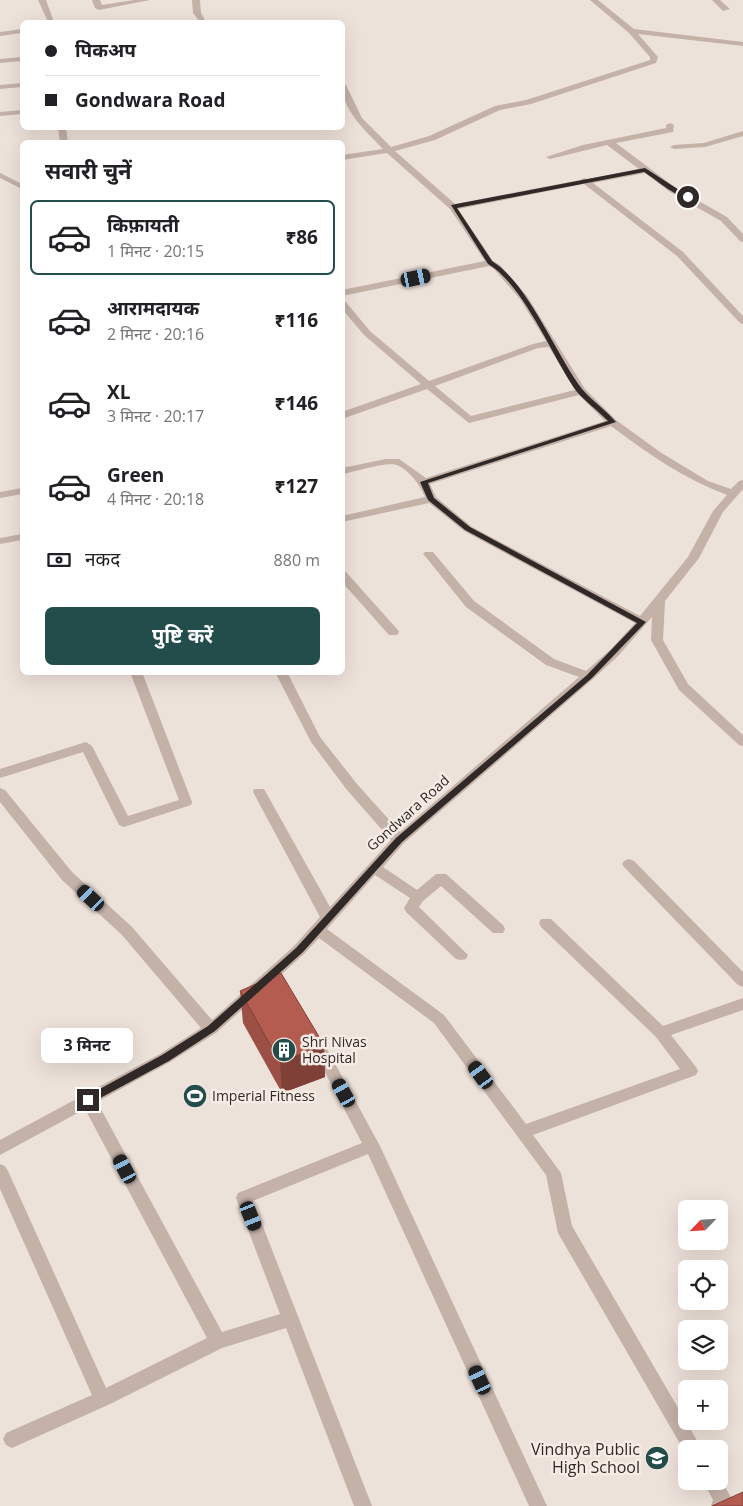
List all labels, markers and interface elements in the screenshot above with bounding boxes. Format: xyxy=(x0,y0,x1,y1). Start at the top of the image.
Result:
text: पिकअप xyxy=(75,37,136,63)
text: Gondwara Road xyxy=(75,87,226,113)
text: सवारी चुनें xyxy=(45,155,132,185)
route start xyxy=(677,186,699,208)
text: किफ़ायती xyxy=(107,212,179,238)
icon: car xyxy=(47,215,92,260)
text: ₹86 xyxy=(285,224,318,250)
text: 1 मिनट · 20:15 xyxy=(107,240,204,262)
car xyxy=(399,268,432,288)
text: आरामदायक xyxy=(107,295,199,321)
icon: car xyxy=(47,298,92,343)
text: ₹116 xyxy=(275,307,318,333)
text: 2 मिनट · 20:16 xyxy=(107,323,204,345)
text: XL xyxy=(107,379,130,405)
icon: car xyxy=(47,381,92,426)
text: ₹146 xyxy=(275,390,318,416)
text: 3 मिनट · 20:17 xyxy=(107,405,204,427)
text: Green xyxy=(107,462,164,488)
icon: car xyxy=(47,464,92,509)
text: ₹127 xyxy=(275,473,318,499)
text: 4 मिनट · 20:18 xyxy=(107,488,204,510)
icon: cash xyxy=(45,546,73,574)
text: नकद xyxy=(85,546,120,572)
text: 880 m xyxy=(274,549,320,571)
button: पुष्टि करें xyxy=(45,607,320,665)
street label: Gondwara Road xyxy=(362,770,453,855)
car xyxy=(74,882,107,914)
callout: 3 मिनट xyxy=(42,1028,134,1062)
place label: Shri Nivas Hospital xyxy=(302,1032,367,1067)
text: 3 मिनट xyxy=(64,1034,110,1056)
building icon: Shri Nivas Hospital xyxy=(271,1037,297,1063)
car xyxy=(466,1058,495,1092)
car xyxy=(330,1076,357,1110)
sports icon: Imperial Fitness xyxy=(182,1083,208,1109)
place label: Imperial Fitness xyxy=(212,1086,315,1105)
route end xyxy=(77,1089,99,1111)
car xyxy=(111,1152,138,1186)
car xyxy=(238,1199,263,1233)
north arrow xyxy=(678,1200,728,1250)
map controls xyxy=(678,1200,728,1490)
button: locate xyxy=(678,1260,728,1310)
button: layers xyxy=(678,1320,728,1370)
car xyxy=(466,1363,493,1397)
button: + xyxy=(678,1380,728,1430)
place label: Vindhya Public High School xyxy=(531,1438,640,1478)
button: − xyxy=(678,1440,728,1490)
school or university icon: Vindhya Public High School xyxy=(644,1445,670,1471)

